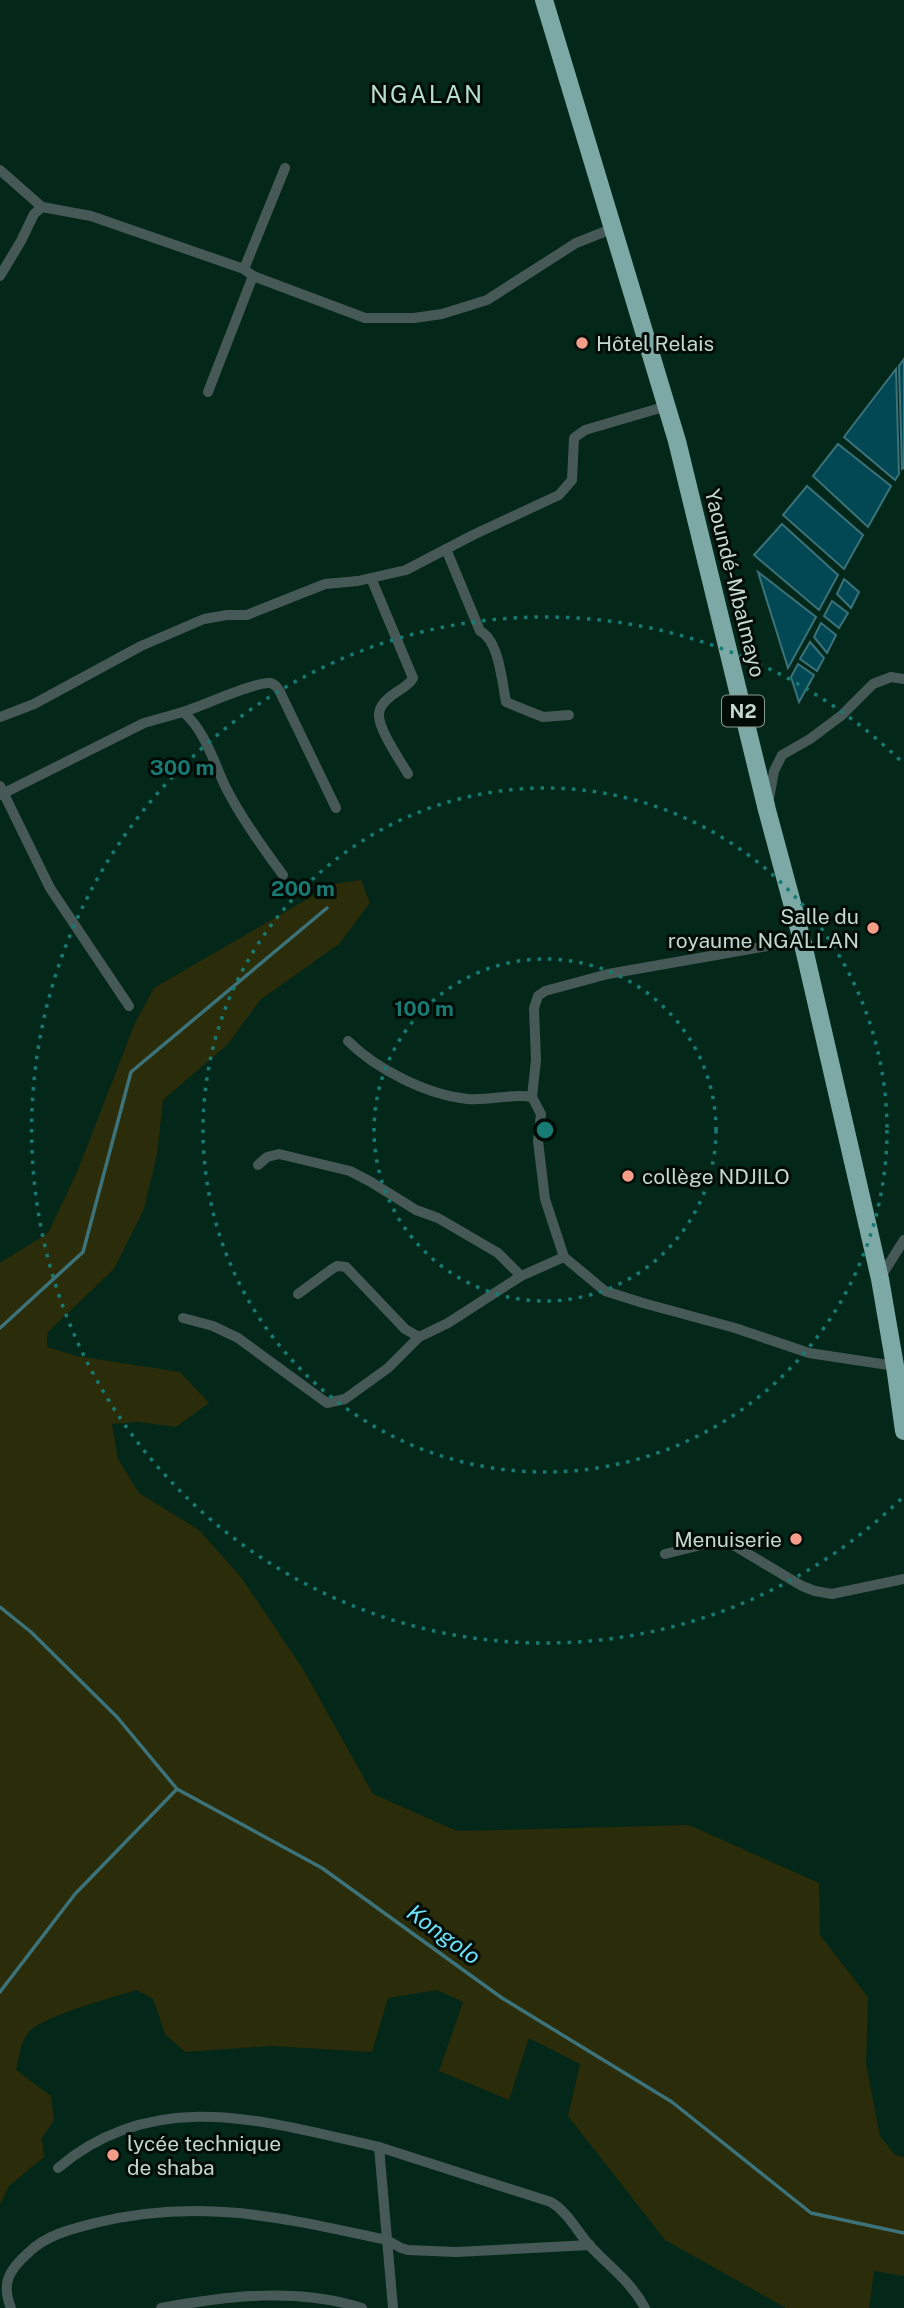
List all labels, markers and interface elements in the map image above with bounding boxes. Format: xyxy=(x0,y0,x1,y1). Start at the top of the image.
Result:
district label: NGALAN xyxy=(370,80,484,108)
place label: Hôtel Relais xyxy=(596,331,714,356)
marker: Hôtel Relais xyxy=(574,335,590,351)
street label: Yaoundé-Mbalmayo xyxy=(700,486,770,680)
road number: N2 xyxy=(722,696,764,726)
text: 300 m xyxy=(150,755,214,780)
text: 200 m xyxy=(271,876,335,901)
place label: Salle du royaume NGALLAN xyxy=(668,904,859,953)
marker: Salle du royaume NGALLAN xyxy=(865,920,881,936)
text: 100 m xyxy=(394,996,454,1021)
centre of rings xyxy=(533,1118,557,1142)
place label: collège NDJILO xyxy=(642,1164,790,1189)
marker: collège NDJILO xyxy=(620,1168,636,1184)
place label: Menuiserie xyxy=(674,1527,782,1552)
marker: Menuiserie xyxy=(788,1531,804,1547)
water label: Kongolo xyxy=(402,1898,486,1970)
place label: lycée technique de shaba xyxy=(127,2131,281,2180)
marker: lycée technique de shaba xyxy=(105,2147,121,2163)

